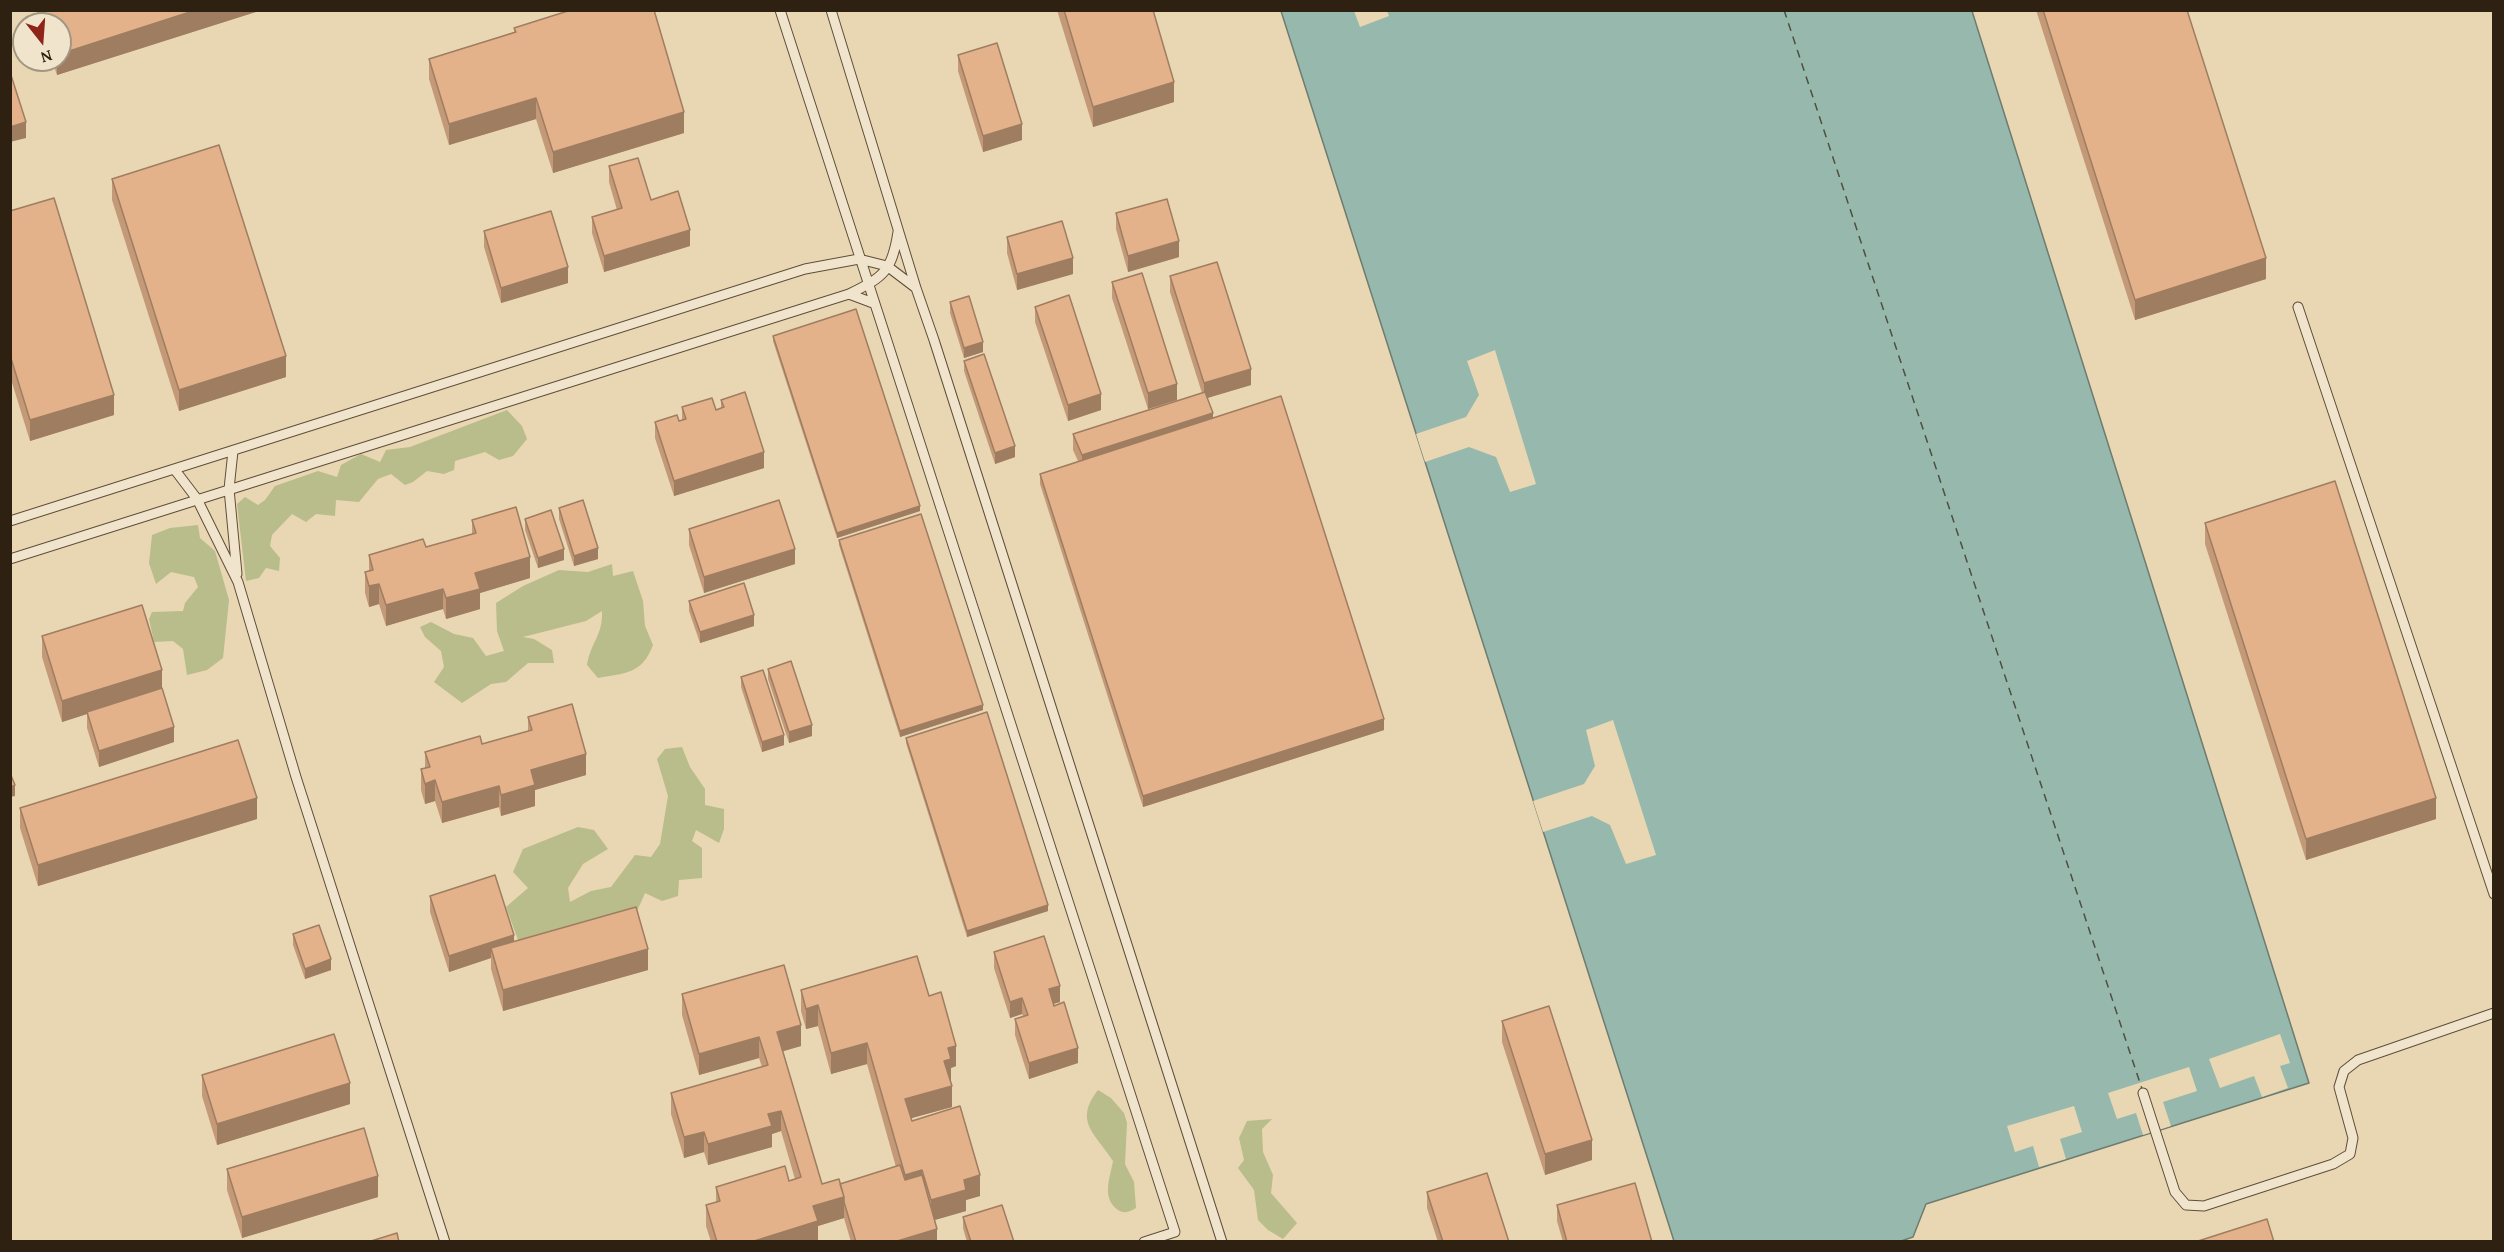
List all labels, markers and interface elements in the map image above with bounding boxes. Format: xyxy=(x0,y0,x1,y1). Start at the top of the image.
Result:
north arrow xyxy=(12,12,72,72)
text: N xyxy=(38,44,55,70)

